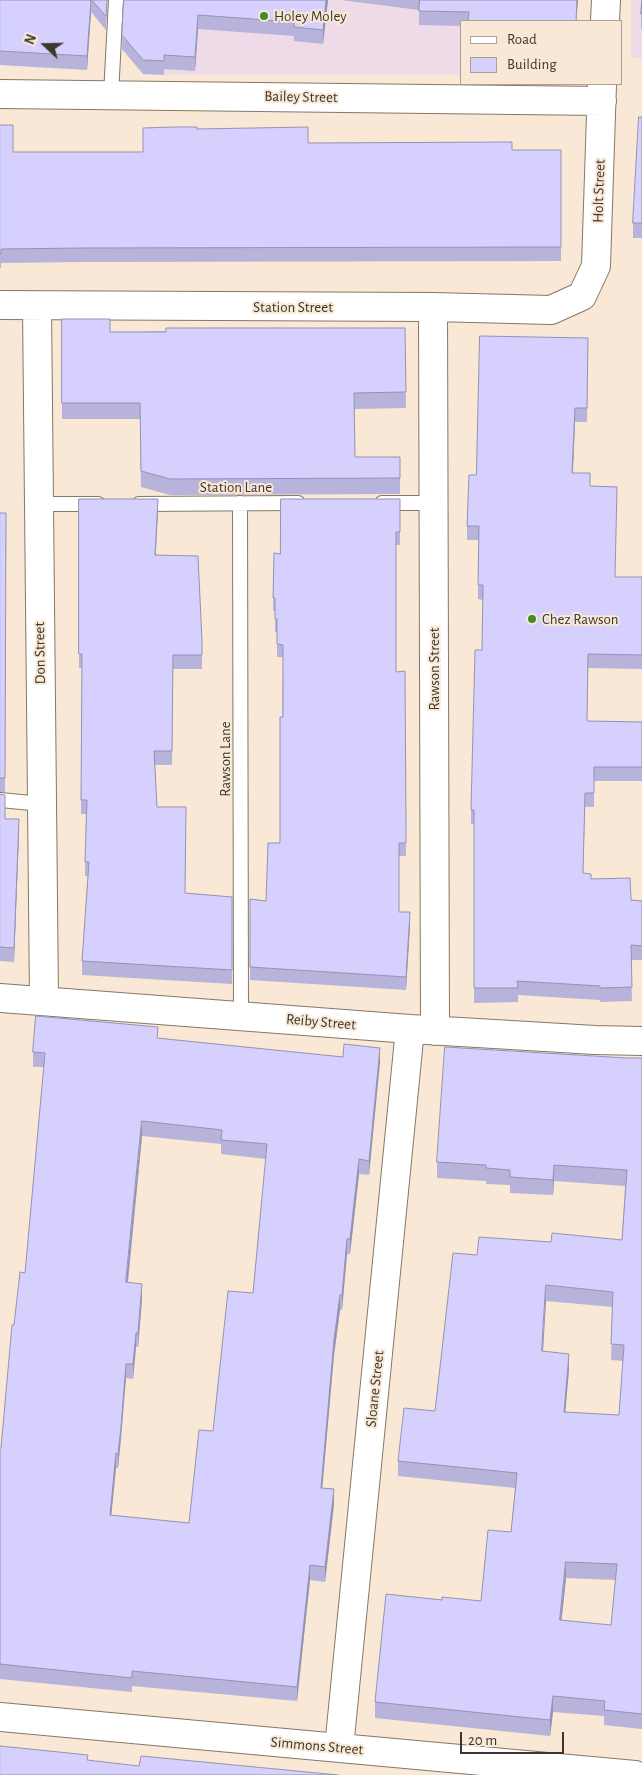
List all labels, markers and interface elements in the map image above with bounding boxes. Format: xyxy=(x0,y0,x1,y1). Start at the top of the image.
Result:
place label: Holey Moley xyxy=(274,7,347,25)
marker: Holey Moley xyxy=(258,10,270,22)
north arrow xyxy=(20,20,70,70)
legend xyxy=(460,20,622,85)
text: Road xyxy=(507,32,537,47)
text: N xyxy=(23,33,39,47)
text: Building xyxy=(507,57,557,72)
street label: Bailey Street xyxy=(264,87,338,107)
street label: Holt Street xyxy=(589,159,609,223)
street label: Station Street xyxy=(253,298,333,316)
street label: Station Lane xyxy=(200,478,272,496)
place label: Chez Rawson xyxy=(542,610,619,628)
marker: Chez Rawson xyxy=(526,613,538,625)
street label: Don Street xyxy=(30,622,50,684)
street label: Rawson Street xyxy=(425,627,443,711)
street label: Rawson Lane xyxy=(216,721,234,797)
street label: Reiby Street xyxy=(285,1010,357,1034)
street label: Sloane Street xyxy=(362,1350,388,1428)
scale bar xyxy=(462,1722,566,1754)
street label: Simmons Street xyxy=(270,1733,364,1759)
text: 20 m xyxy=(468,1733,497,1748)

